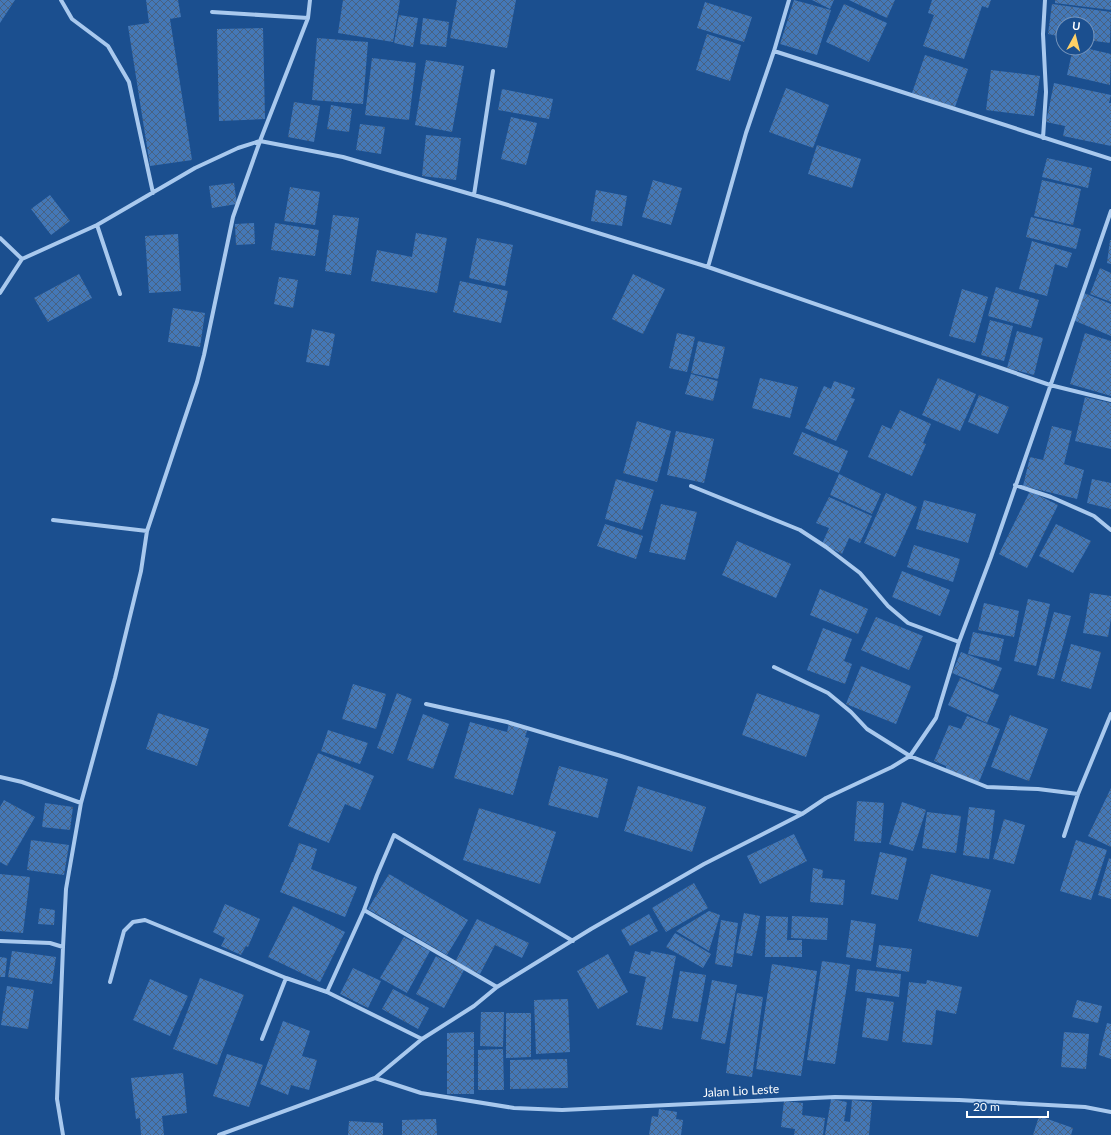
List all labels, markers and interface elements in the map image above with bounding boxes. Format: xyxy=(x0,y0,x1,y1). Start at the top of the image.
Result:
north arrow xyxy=(1055,16,1095,56)
text: U xyxy=(1071,19,1081,33)
street label: Jalan Lio Leste xyxy=(703,1081,779,1100)
scale bar xyxy=(967,1093,1048,1119)
text: 20 m xyxy=(973,1099,1000,1114)

